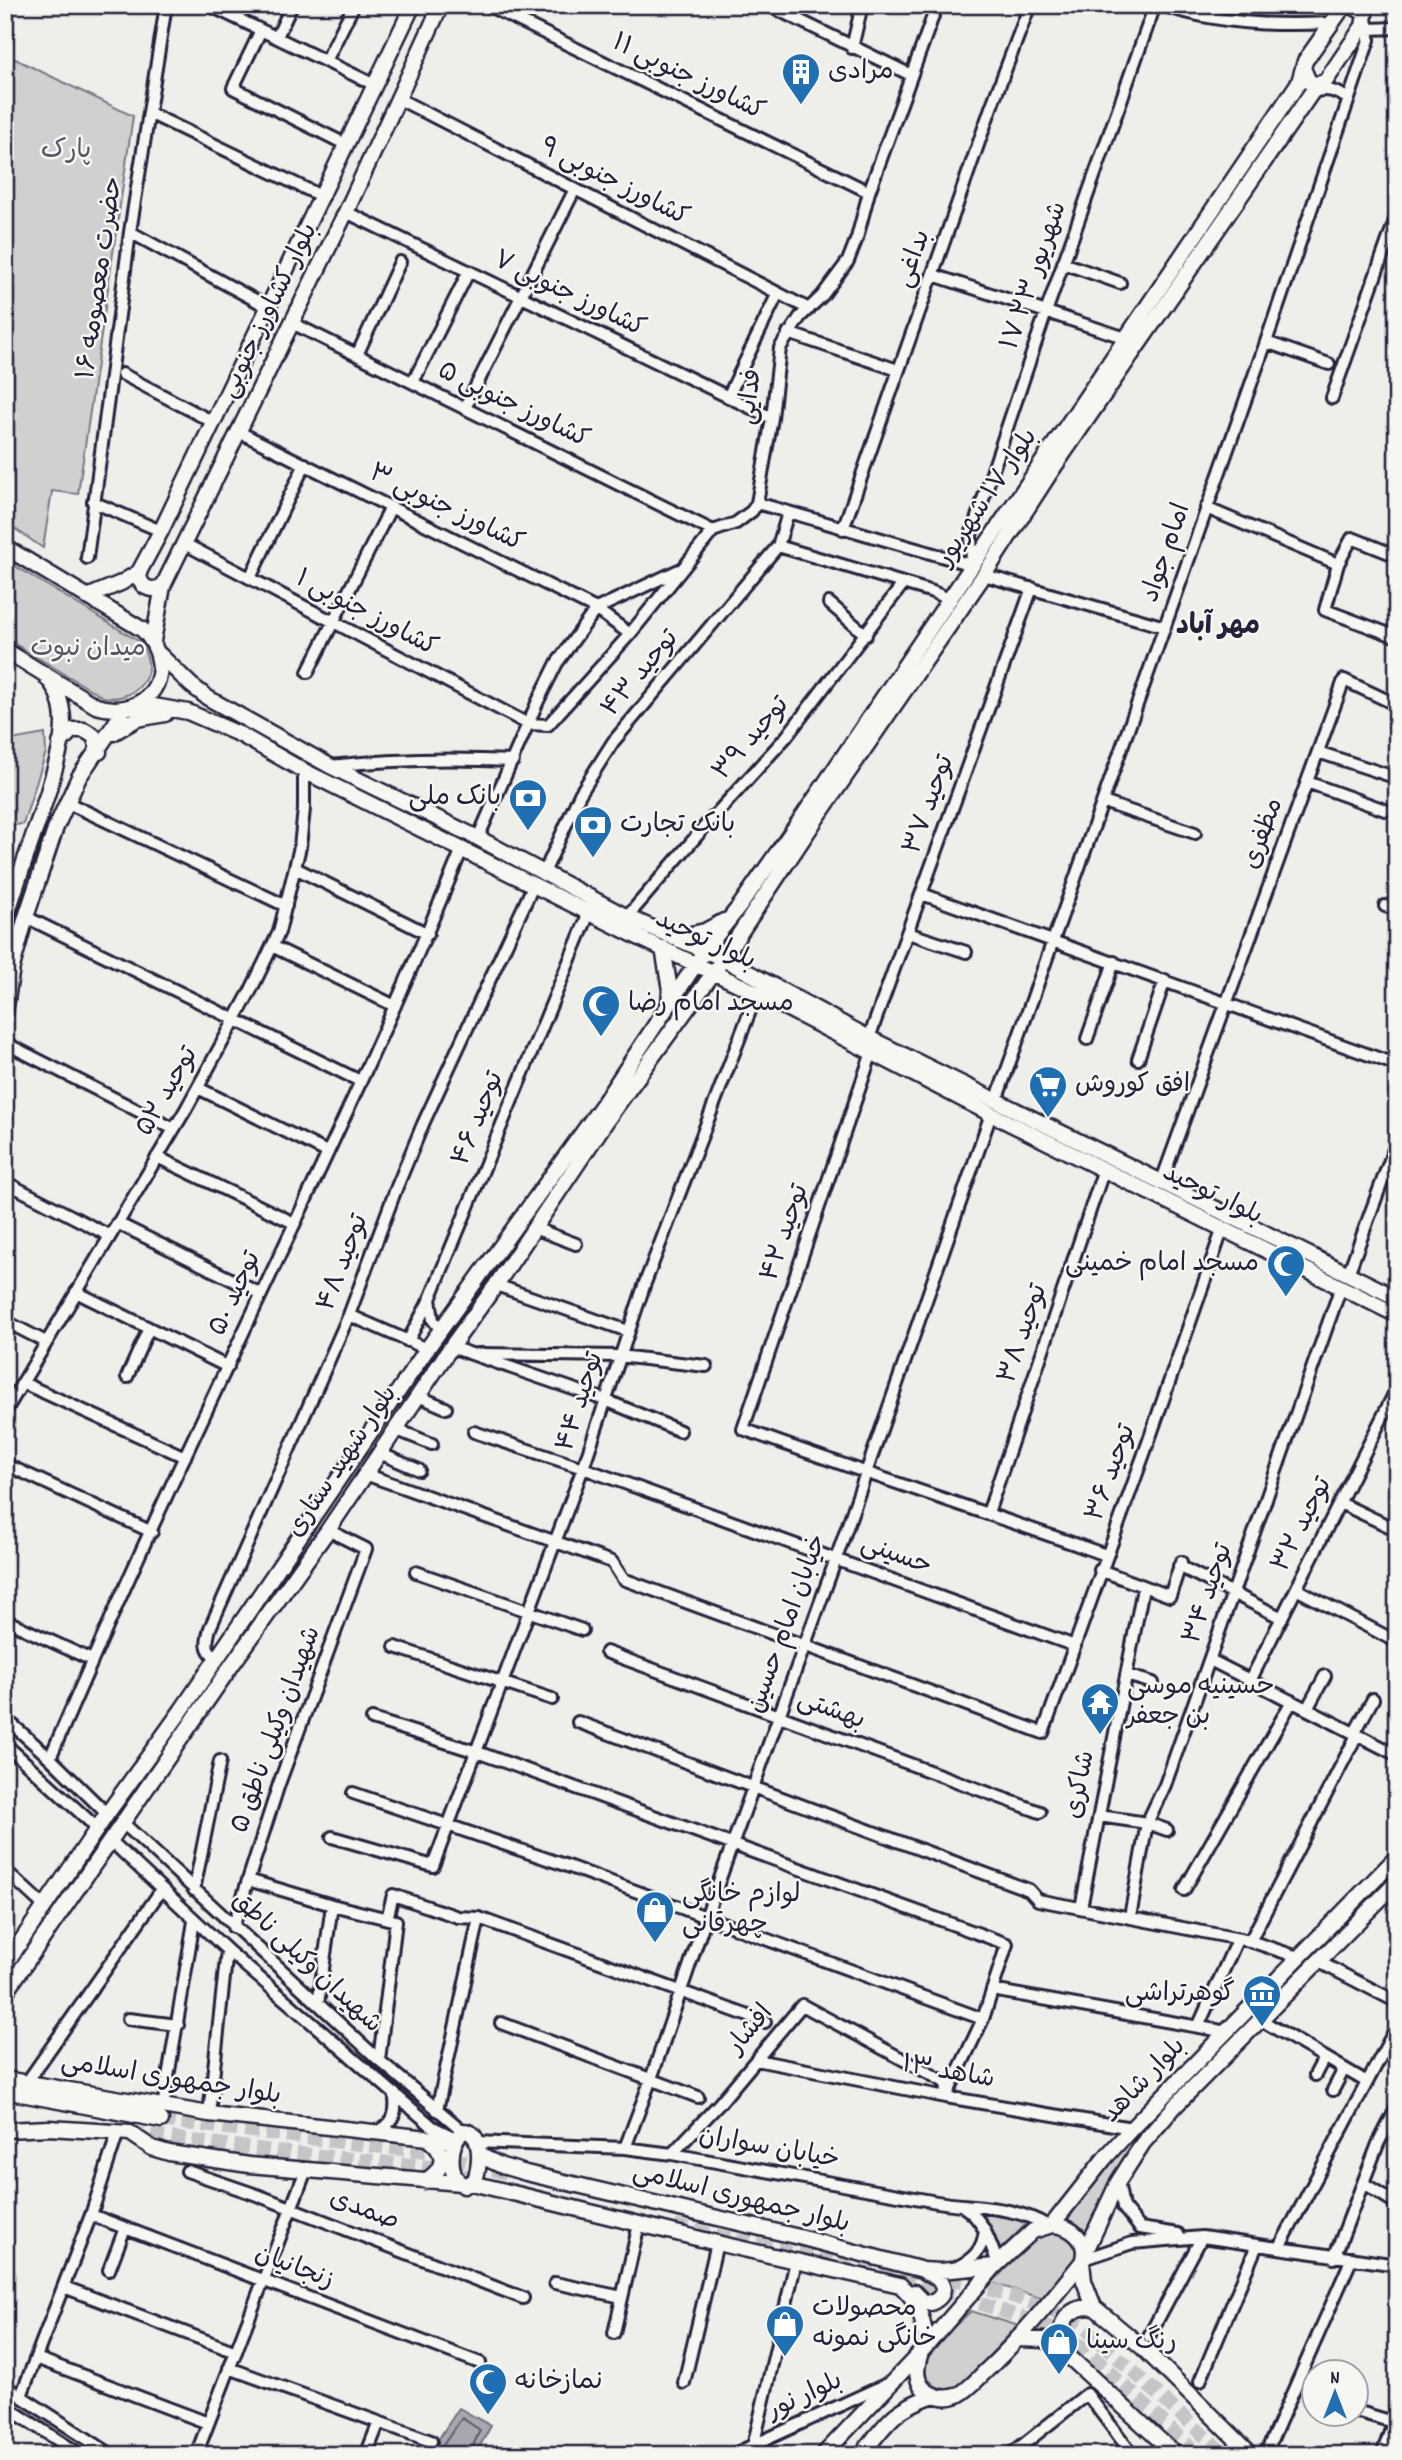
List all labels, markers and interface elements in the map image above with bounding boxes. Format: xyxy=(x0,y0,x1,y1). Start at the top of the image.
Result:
street label: کشاورز جنوبی ۱۱ xyxy=(605,25,771,131)
building icon: مرادی xyxy=(780,51,822,106)
place label: مرادی xyxy=(828,54,894,91)
street label: کشاورز جنوبی ۹ xyxy=(533,129,695,237)
park label: پارک xyxy=(41,133,91,170)
street label: حضرت معصومه ۱۶ xyxy=(68,174,134,382)
street label: ۱۷ شهریور ۲۳ xyxy=(992,197,1078,355)
street label: بلوار کشاورز جنوبی xyxy=(212,217,328,405)
street label: بداغی xyxy=(886,225,942,293)
street label: کشاورز جنوبی ۷ xyxy=(487,242,651,348)
street label: کشاورز جنوبی ۵ xyxy=(431,353,595,459)
street label: فدایی xyxy=(729,367,773,427)
street label: بلوار ۱۷ شهریور xyxy=(927,422,1048,576)
street label: کشاورز جنوبی ۳ xyxy=(362,456,530,562)
street label: امام جواد xyxy=(1133,498,1201,608)
street label: کشاورز جنوبی ۱ xyxy=(288,561,444,667)
district label: مهر آباد xyxy=(1176,608,1260,648)
street label: توحید ۴۳ xyxy=(593,622,689,726)
park label: میدان نبوت xyxy=(30,631,146,668)
street label: توحید ۳۹ xyxy=(705,688,799,789)
street label: توحید ۳۷ xyxy=(895,750,965,860)
bank icon: بانک ملی xyxy=(507,777,549,832)
place label: بانک ملی xyxy=(409,780,501,817)
street label: مظفری xyxy=(1234,793,1294,875)
bank icon: بانک تجارت xyxy=(572,804,614,859)
place label: بانک تجارت xyxy=(620,807,735,844)
street label: بلوار توحید xyxy=(649,902,761,980)
mosque icon: مسجد امام رضا xyxy=(580,983,622,1038)
place label: مسجد امام رضا xyxy=(628,986,794,1023)
street label: توحید ۵۲ xyxy=(127,1040,209,1144)
supermarket icon: افق کوروش xyxy=(1027,1064,1069,1119)
street label: توحید ۴۶ xyxy=(443,1066,515,1172)
place label: افق کوروش xyxy=(1075,1067,1190,1104)
street label: بلوار توحید xyxy=(1156,1155,1268,1235)
street label: توحید ۴۲ xyxy=(752,1179,820,1287)
street label: توحید ۴۸ xyxy=(309,1209,380,1317)
mosque icon: مسجد امام خمینی xyxy=(1265,1243,1307,1298)
street label: توحید ۵۰ xyxy=(200,1245,272,1343)
place label: مسجد امام خمینی xyxy=(1065,1246,1259,1283)
street label: توحید ۳۸ xyxy=(990,1279,1058,1389)
street label: توحید ۴۴ xyxy=(548,1347,615,1456)
street label: بلوار شهید ستاری xyxy=(278,1378,408,1546)
street label: توحید ۳۶ xyxy=(1077,1419,1147,1527)
street label: توحید ۳۲ xyxy=(1263,1471,1343,1579)
street label: حسینی xyxy=(855,1526,937,1586)
street label: خیابان امام حسین xyxy=(738,1529,838,1719)
street label: توحید ۳۴ xyxy=(1175,1538,1244,1649)
street label: شهیدان وکیلی ناطق ۵ xyxy=(222,1621,332,1839)
place label: حسینیه موسی بن جعفر xyxy=(1125,1669,1275,1736)
temple icon: حسینیه موسی بن جعفر xyxy=(1079,1681,1121,1736)
street label: بهشتی xyxy=(792,1682,870,1740)
street label: شاکری xyxy=(1056,1748,1106,1822)
place label: لوازم خانگی چهرقانی xyxy=(682,1877,800,1944)
street label: شهیدان وکیلی ناطق xyxy=(222,1883,390,2043)
shop icon: لوازم خانگی چهرقانی xyxy=(634,1889,676,1944)
museum icon: گوهرتراشی xyxy=(1241,1973,1283,2028)
place label: گوهرتراشی xyxy=(1125,1976,1235,2013)
street label: افشار xyxy=(718,1997,783,2065)
street label: بلوار شاهد xyxy=(1095,2030,1195,2132)
street label: بلوار جمهوری اسلامی xyxy=(58,2044,284,2116)
street label: شاهد ۱۳ xyxy=(899,2047,997,2099)
street label: خیابان سواران xyxy=(696,2118,842,2180)
street label: بلوار جمهوری اسلامی xyxy=(629,2154,853,2244)
street label: صمدی xyxy=(324,2181,404,2241)
street label: زنجانیان xyxy=(249,2236,339,2300)
place label: محصولات خانگی نمونه xyxy=(812,2291,937,2358)
shop icon: محصولات خانگی نمونه xyxy=(764,2303,806,2358)
shop icon: رنگ سینا xyxy=(1038,2321,1080,2376)
place label: رنگ سینا xyxy=(1086,2324,1177,2361)
north arrow xyxy=(1300,2358,1370,2428)
mosque icon: نمازخانه xyxy=(467,2361,509,2416)
street label: بلوار نور xyxy=(760,2363,849,2431)
place label: نمازخانه xyxy=(515,2364,602,2401)
text: N xyxy=(1330,2366,1340,2393)

